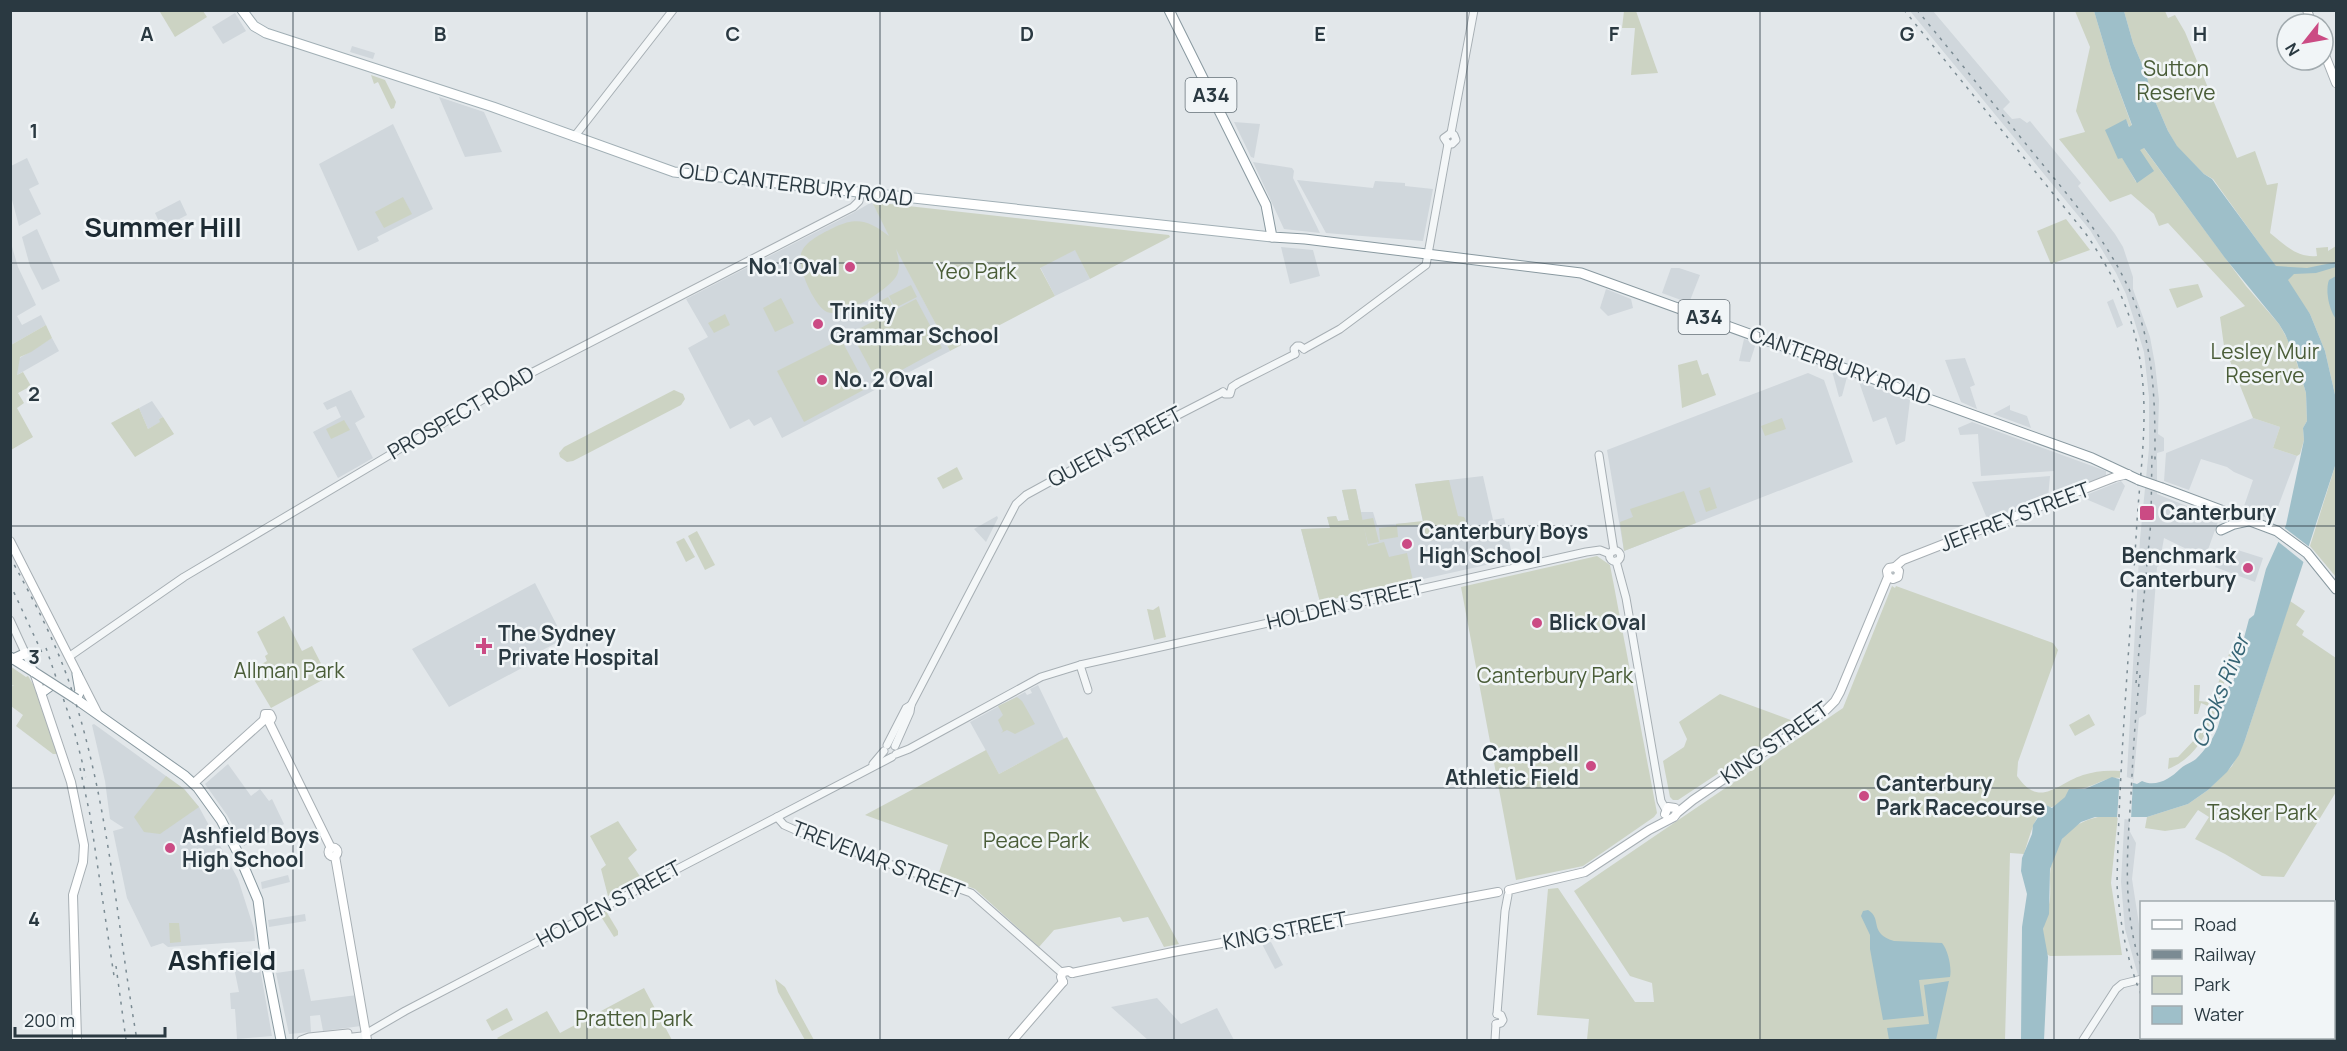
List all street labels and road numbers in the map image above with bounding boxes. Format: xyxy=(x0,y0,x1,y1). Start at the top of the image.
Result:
road number: A34 xyxy=(1186,78,1236,112)
street label: OLD CANTERBURY ROAD xyxy=(678,156,915,212)
road number: A34 xyxy=(1678,300,1730,334)
street label: CANTERBURY ROAD xyxy=(1746,319,1935,411)
street label: PROSPECT ROAD xyxy=(382,359,539,465)
street label: QUEEN STREET xyxy=(1043,399,1187,493)
street label: JEFFREY STREET xyxy=(1936,474,2094,557)
street label: HOLDEN STREET xyxy=(1264,572,1426,636)
street label: KING STREET xyxy=(1715,694,1834,790)
street label: TREVENAR STREET xyxy=(788,813,969,905)
street label: HOLDEN STREET xyxy=(531,853,686,953)
street label: KING STREET xyxy=(1220,904,1350,956)

